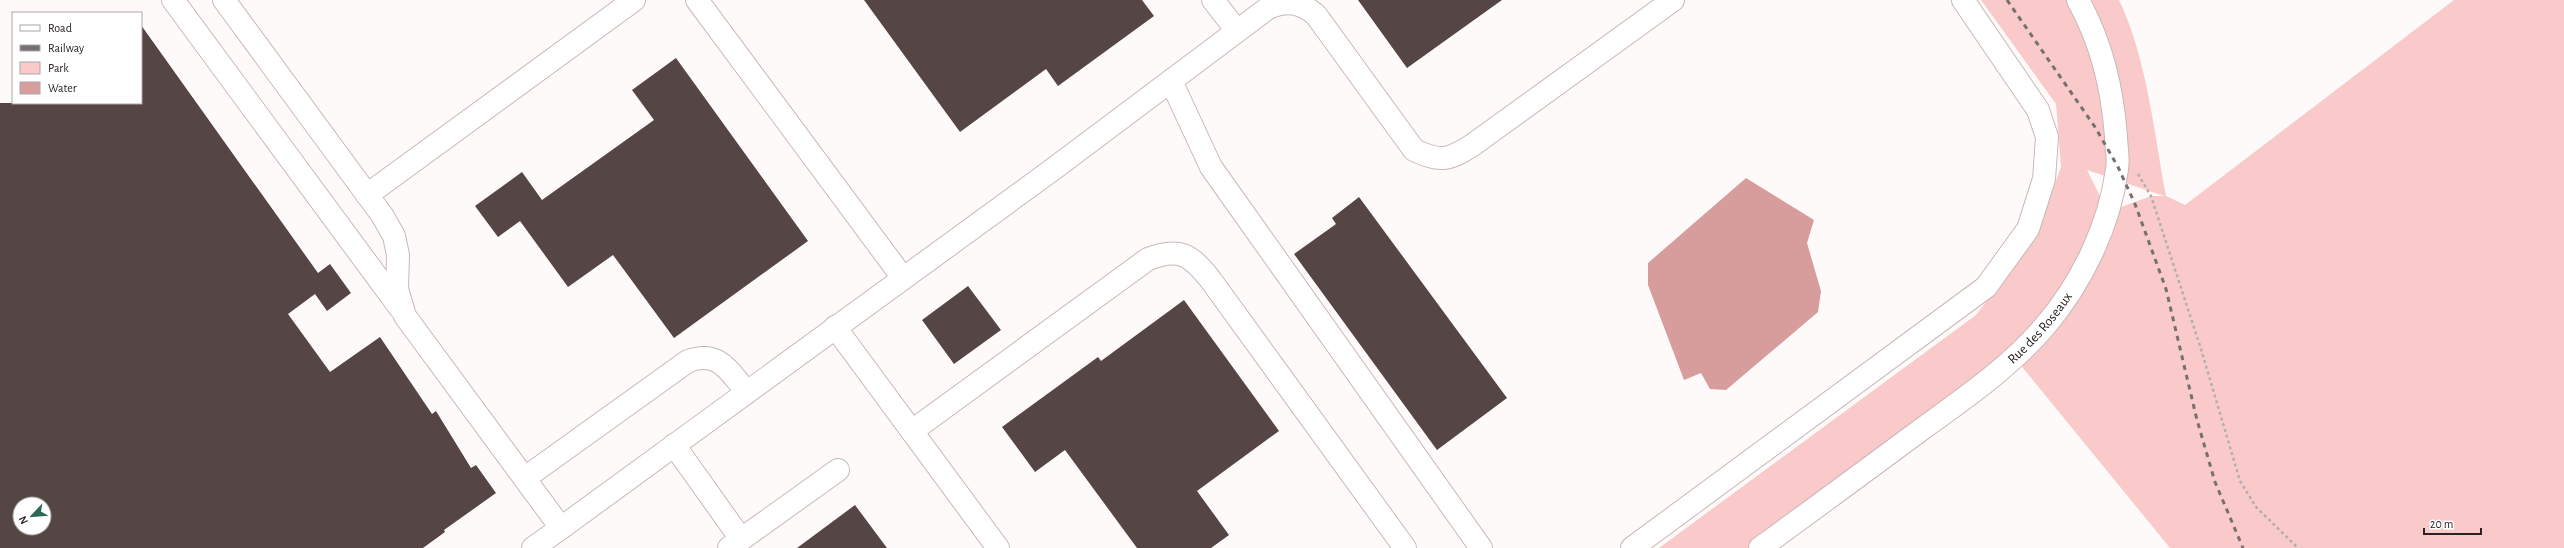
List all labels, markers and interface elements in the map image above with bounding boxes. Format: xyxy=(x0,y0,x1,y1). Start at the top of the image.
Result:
legend xyxy=(12,12,142,104)
text: Road xyxy=(48,22,72,34)
text: Railway xyxy=(48,42,84,55)
text: Park xyxy=(48,62,69,74)
text: Water xyxy=(48,82,77,94)
street label: Rue des Roseaux xyxy=(2005,290,2075,367)
north arrow xyxy=(12,496,52,536)
scale bar xyxy=(2424,510,2481,536)
text: N xyxy=(17,514,30,526)
text: 20 m xyxy=(2430,518,2453,530)

